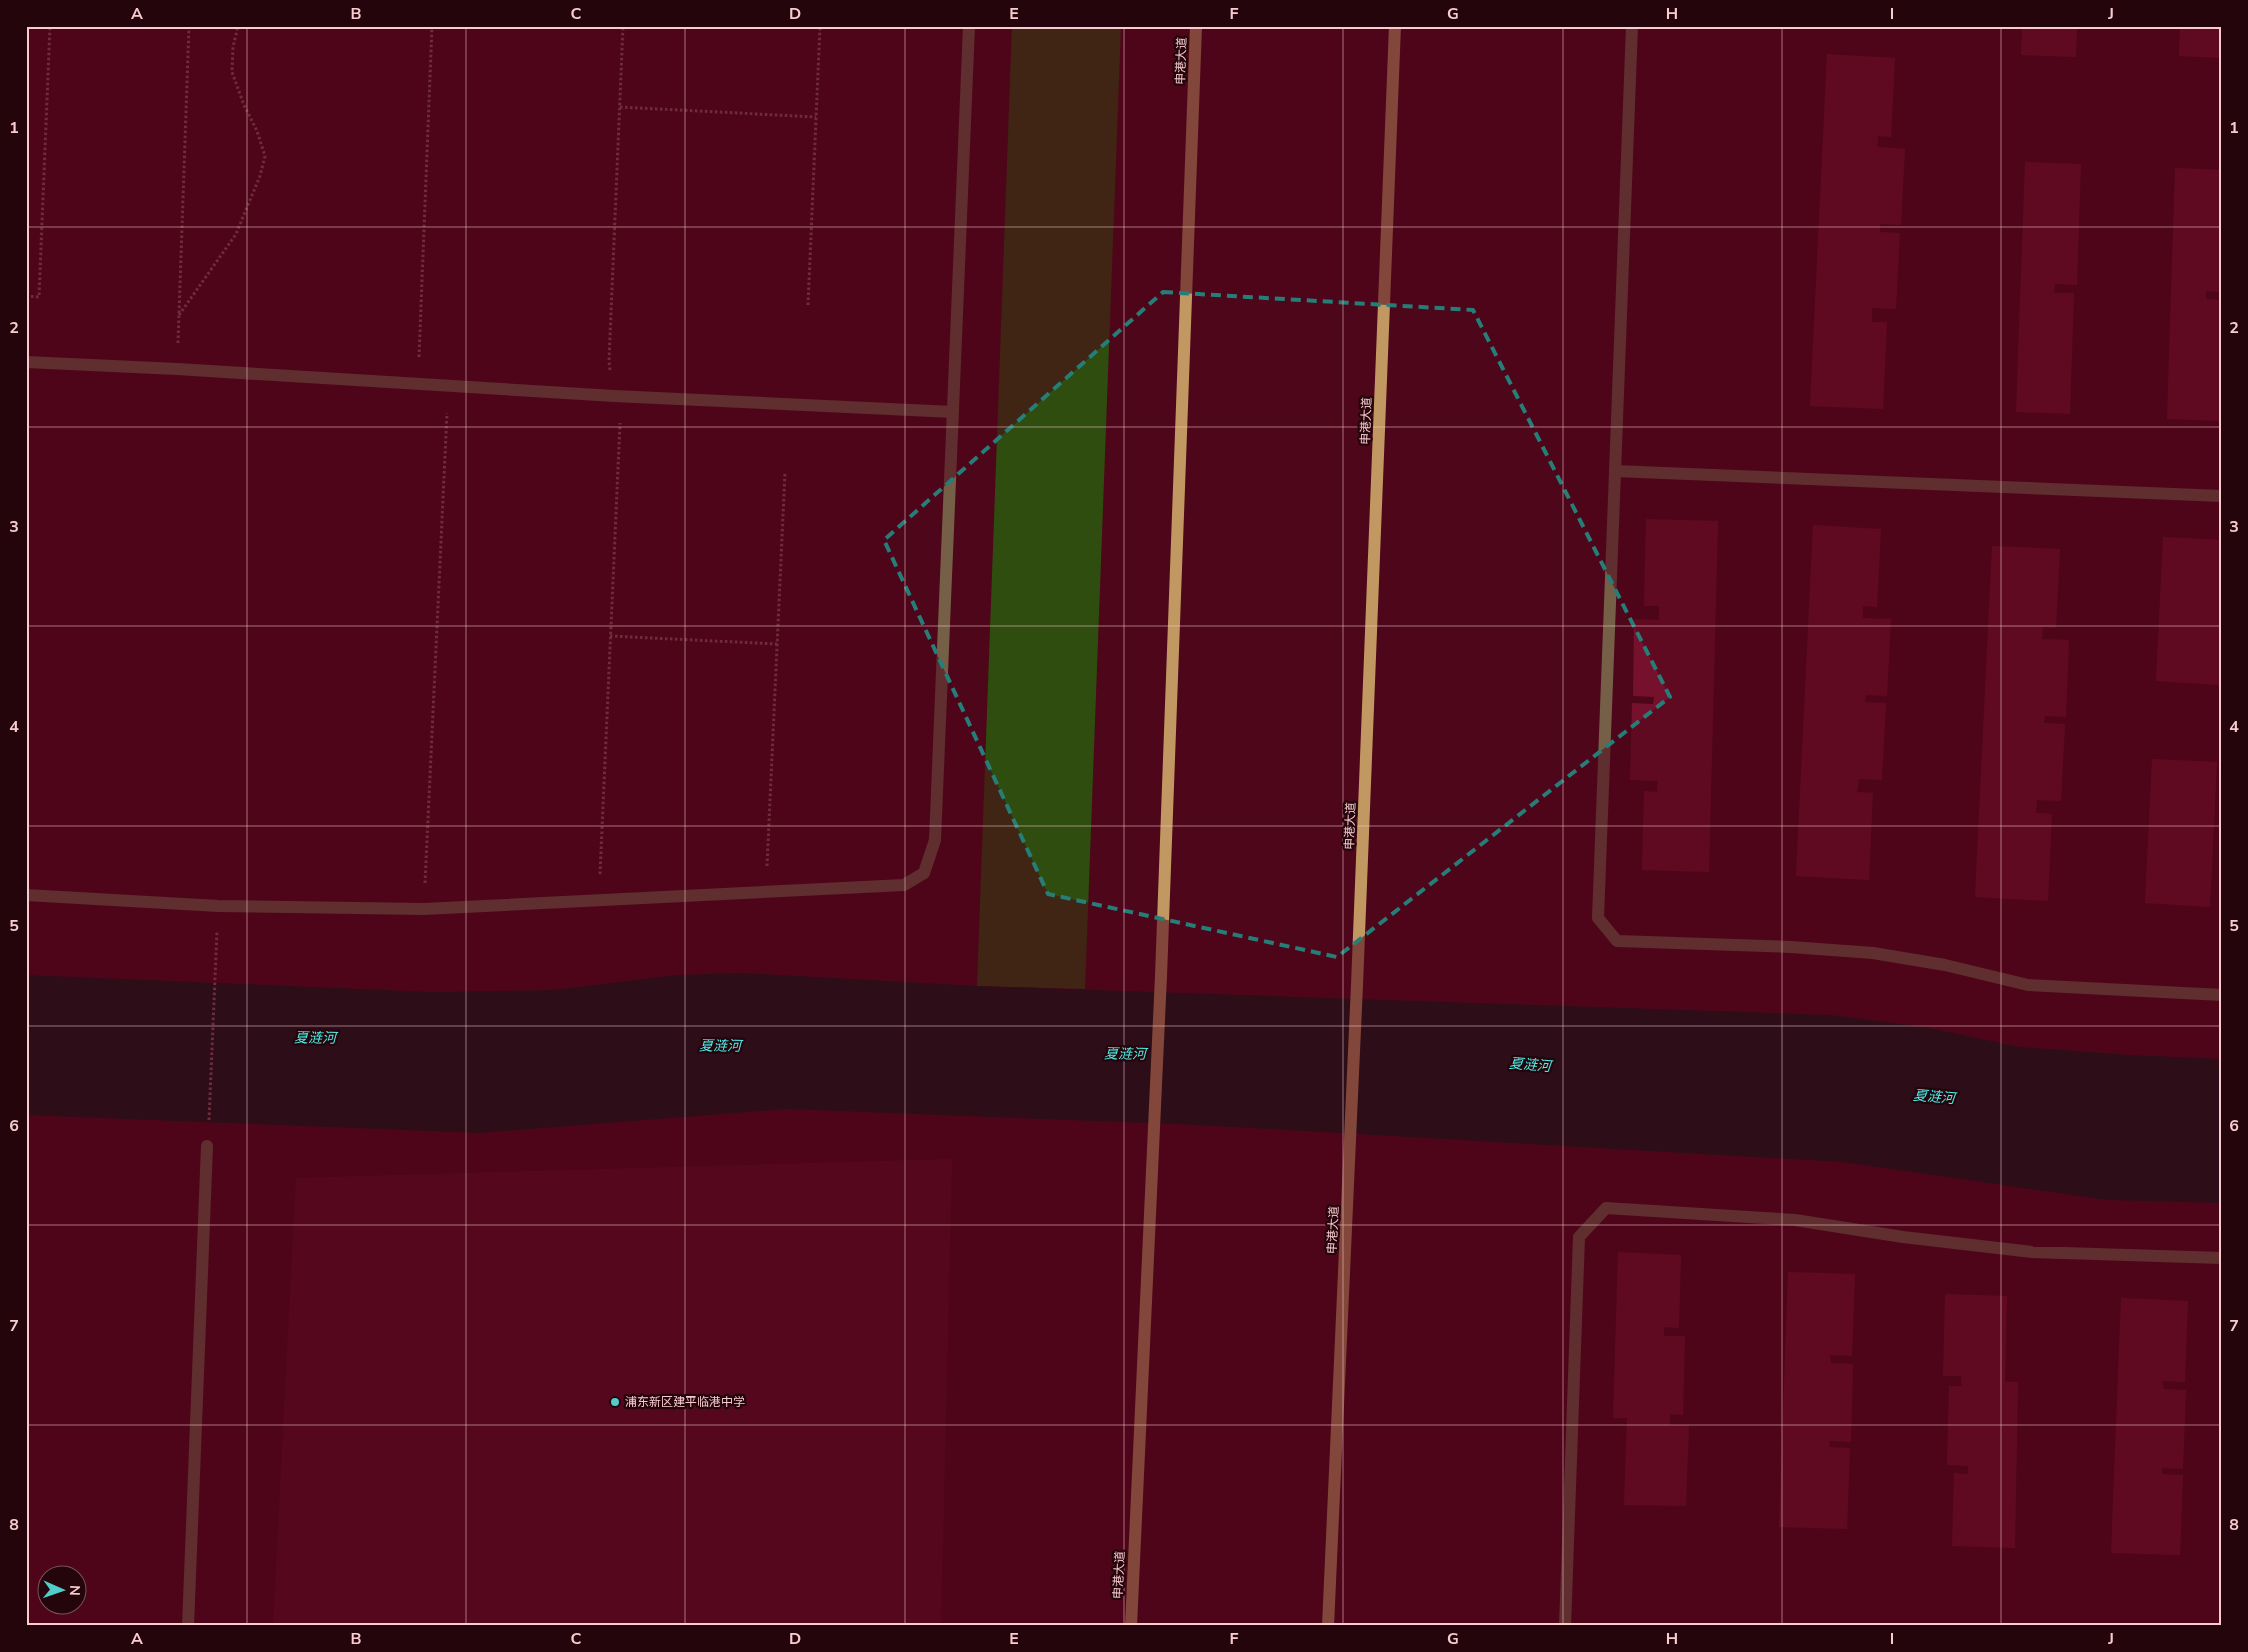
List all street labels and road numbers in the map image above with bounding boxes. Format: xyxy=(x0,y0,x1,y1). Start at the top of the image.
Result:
street label: 申港大道 xyxy=(1172,37,1190,85)
street label: 申港大道 xyxy=(1357,397,1375,445)
street label: 申港大道 xyxy=(1341,802,1359,850)
street label: 申港大道 xyxy=(1324,1206,1342,1254)
street label: 申港大道 xyxy=(1110,1551,1128,1599)

